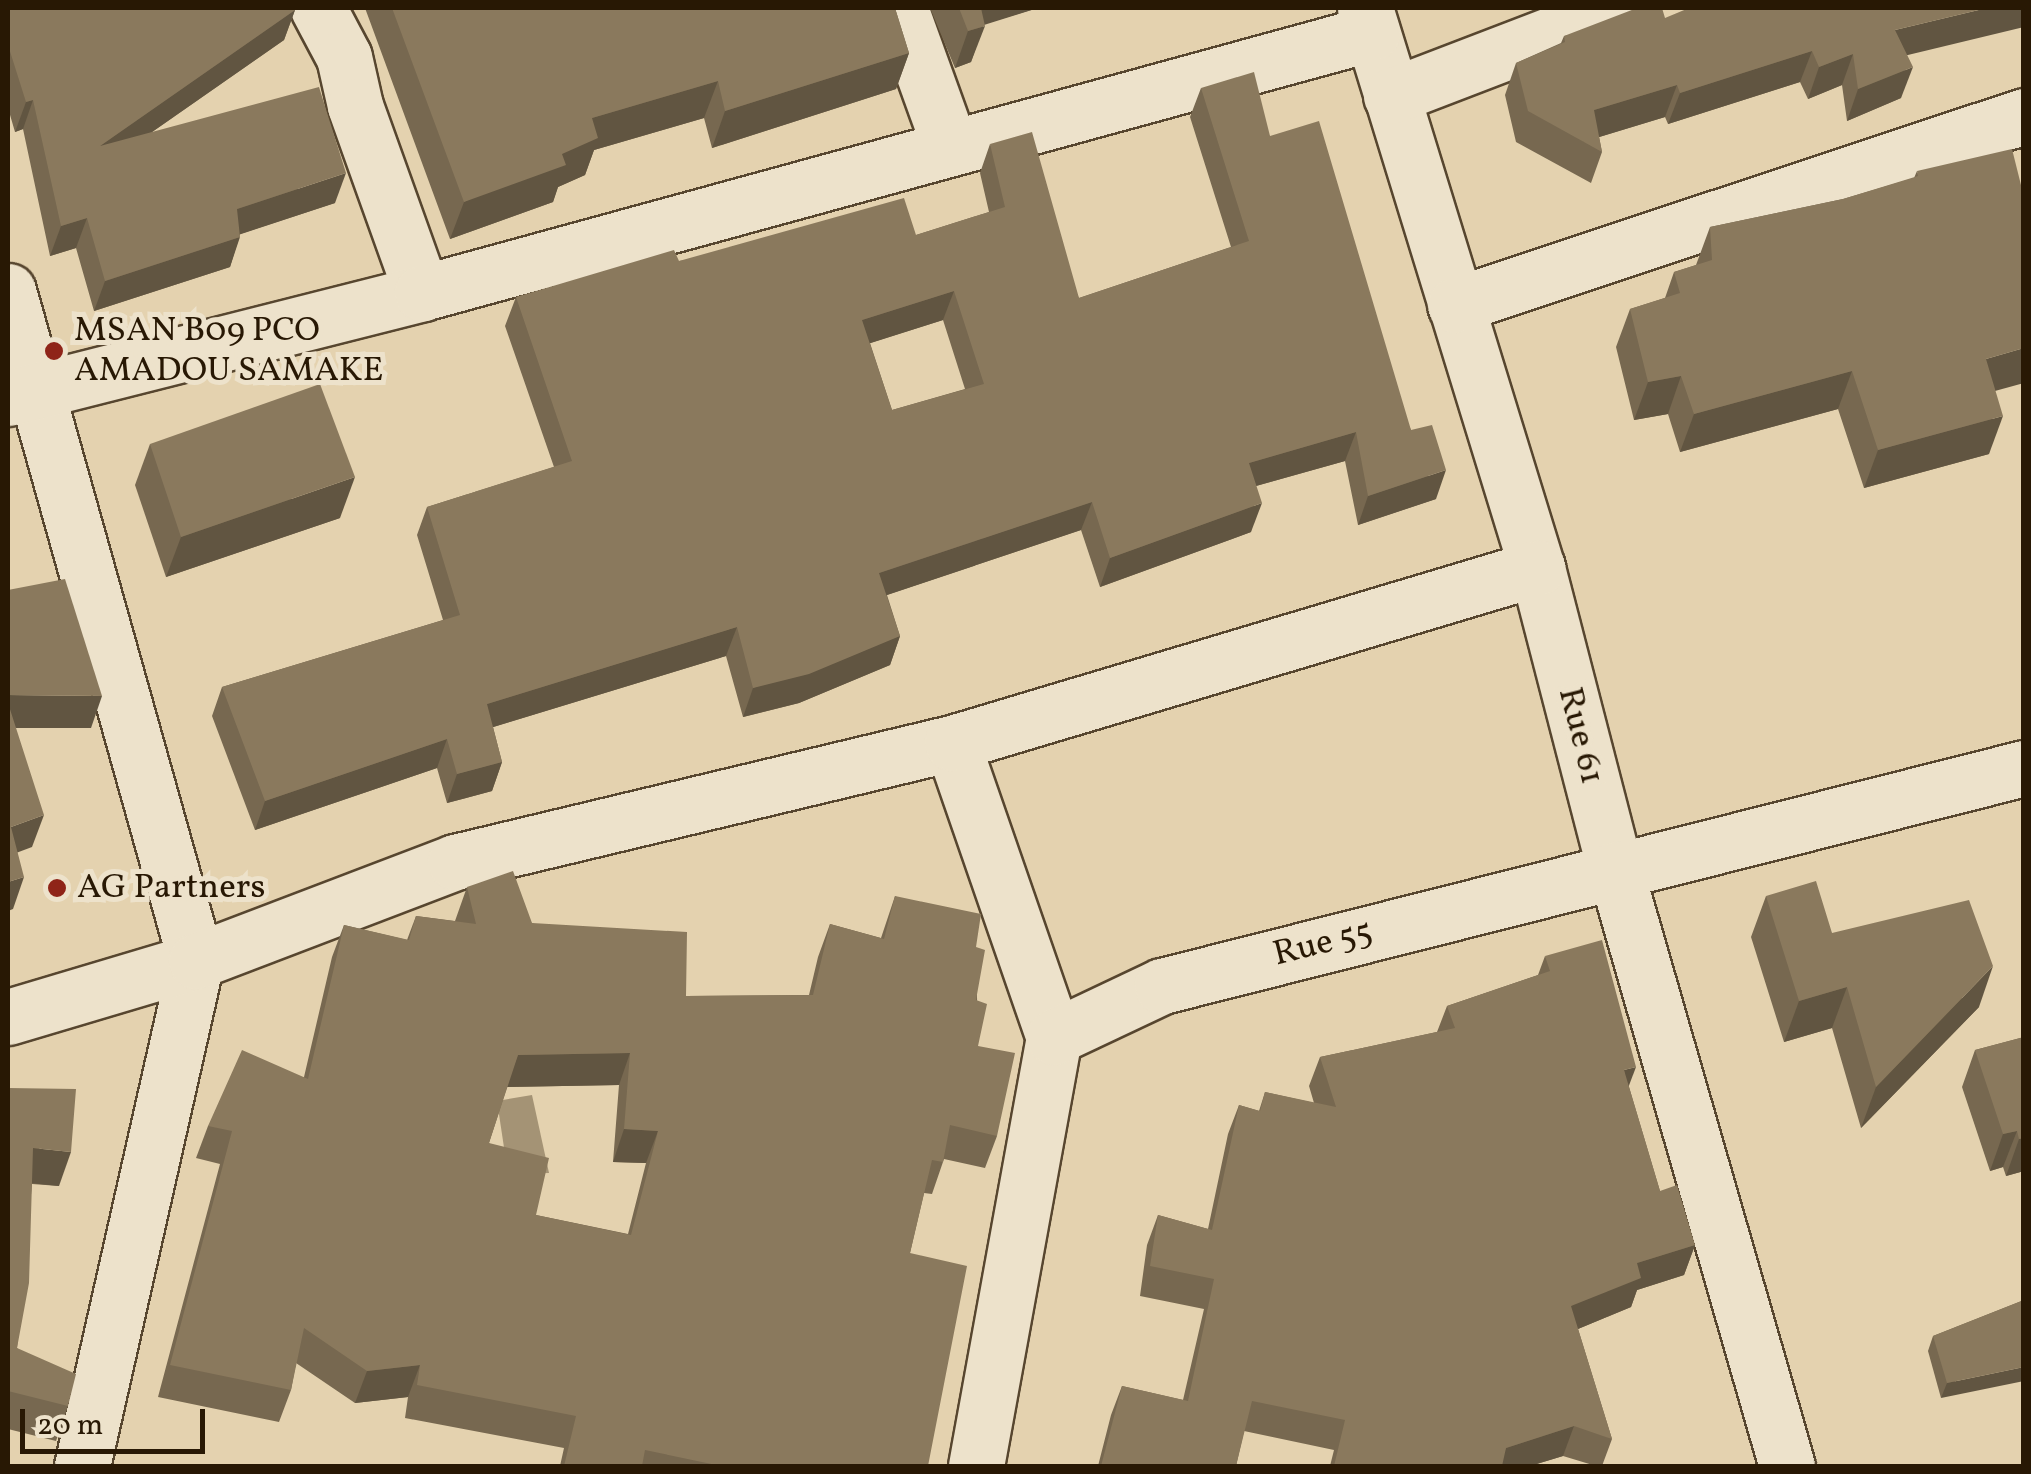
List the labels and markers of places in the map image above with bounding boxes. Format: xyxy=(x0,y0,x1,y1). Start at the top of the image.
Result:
place label: MSAN B09 PCO AMADOU SAMAKE xyxy=(74,310,384,392)
marker: MSAN B09 PCO AMADOU SAMAKE xyxy=(43,340,65,362)
place label: AG Partners xyxy=(77,867,265,909)
marker: AG Partners xyxy=(46,877,68,899)

